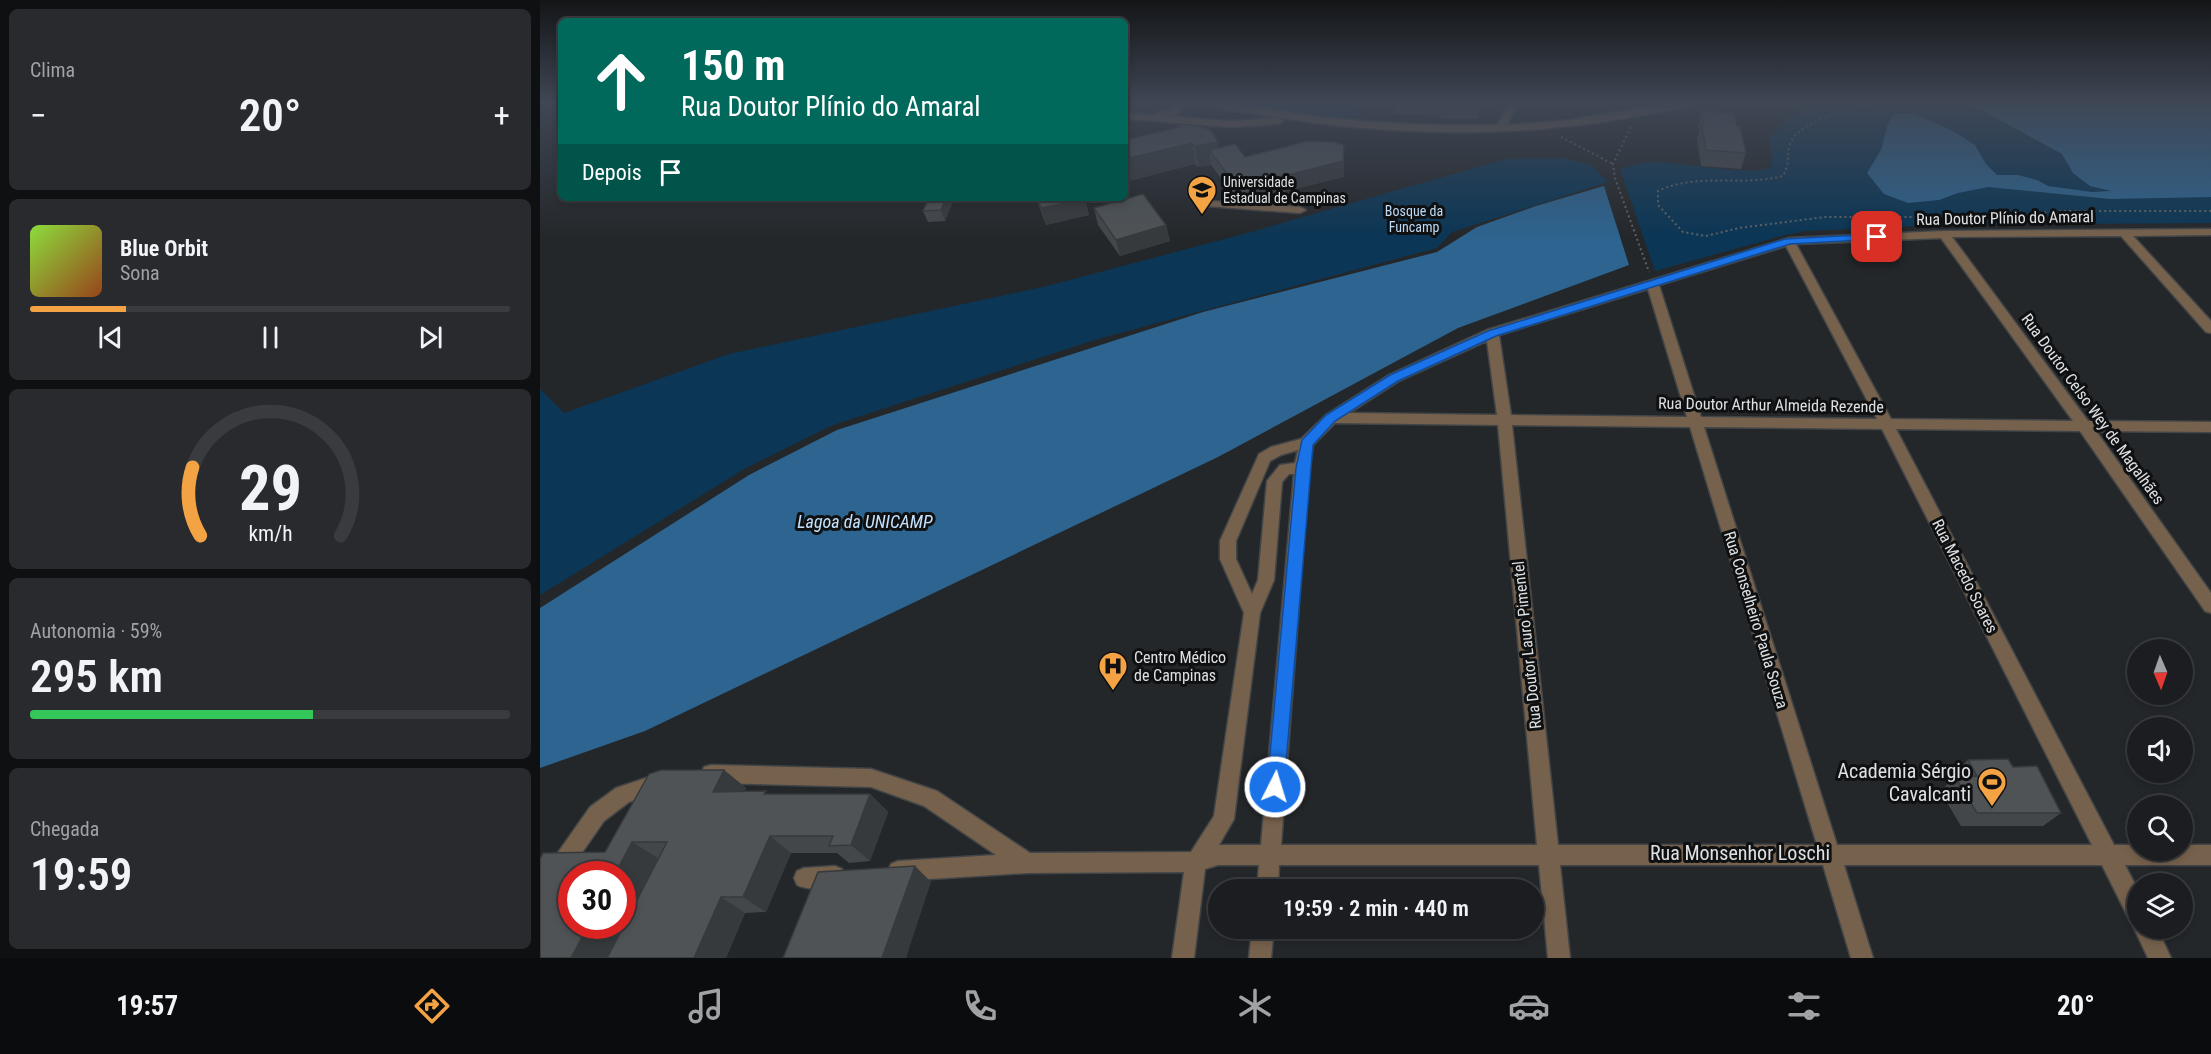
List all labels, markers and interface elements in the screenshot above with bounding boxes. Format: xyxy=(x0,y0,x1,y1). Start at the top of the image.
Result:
text: 150 m xyxy=(681,41,786,90)
icon: ahead xyxy=(582,42,660,120)
text: Clima xyxy=(30,58,75,82)
text: 20° xyxy=(239,89,301,142)
text: Rua Doutor Plínio do Amaral xyxy=(681,91,981,123)
text: − xyxy=(30,96,47,135)
text: + xyxy=(494,96,510,135)
icon: arrive xyxy=(654,156,687,189)
text: Depois xyxy=(582,160,642,185)
school or university icon: Universidade Estadual de Campinas xyxy=(1186,174,1218,216)
place label: Universidade Estadual de Campinas xyxy=(1223,174,1346,206)
park label: Bosque da Funcamp xyxy=(1385,203,1443,235)
street label: Rua Doutor Plínio do Amaral xyxy=(1916,207,2094,229)
pin xyxy=(1851,211,1902,262)
icon: arrive xyxy=(1860,220,1893,253)
text: Blue Orbit xyxy=(120,236,208,261)
text: Sona xyxy=(120,261,160,285)
street label: Rua Doutor Celso Wey de Magalhães xyxy=(2017,310,2169,508)
icon: previous xyxy=(94,321,127,354)
icon: pause xyxy=(254,321,287,354)
icon: next xyxy=(414,321,447,354)
street label: Rua Doutor Arthur Almeida Rezende xyxy=(1658,394,1884,416)
text: 29 xyxy=(238,452,302,525)
water label: Lagoa da UNICAMP xyxy=(797,511,933,532)
street label: Rua Macedo Soares xyxy=(1928,516,2002,636)
text: km/h xyxy=(248,521,292,546)
street label: Rua Conselheiro Paula Souza xyxy=(1720,529,1792,711)
street label: Rua Doutor Lauro Pimentel xyxy=(1509,560,1545,730)
text: Autonomia · 59% xyxy=(30,619,162,643)
north arrow xyxy=(2127,639,2193,705)
map controls xyxy=(2127,639,2193,939)
place label: Centro Médico de Campinas xyxy=(1134,648,1226,685)
text: 295 km xyxy=(30,650,163,703)
hospital icon: Centro Médico de Campinas xyxy=(1097,650,1129,692)
button: sound xyxy=(2127,717,2193,783)
position arrow xyxy=(1243,755,1307,819)
place label: Academia Sérgio Cavalcanti xyxy=(1837,759,1971,806)
sports icon: Academia Sérgio Cavalcanti xyxy=(1976,766,2008,808)
button: search xyxy=(2127,795,2193,861)
text: Chegada xyxy=(30,817,99,841)
street label: Rua Monsenhor Loschi xyxy=(1650,841,1830,865)
text: 19:59 xyxy=(30,848,132,901)
speed limit sign: 30 xyxy=(558,861,636,939)
button: layers xyxy=(2127,873,2193,939)
text: 19:59 · 2 min · 440 m xyxy=(1283,896,1469,921)
icon: directions xyxy=(411,985,453,1027)
icon: music xyxy=(685,985,727,1027)
icon: phone xyxy=(959,985,1001,1027)
icon: climate xyxy=(1234,985,1276,1027)
icon: car xyxy=(1508,985,1550,1027)
icon: filters xyxy=(1783,985,1825,1027)
text: 19:57 xyxy=(116,990,178,1022)
text: 20° xyxy=(2057,990,2095,1022)

